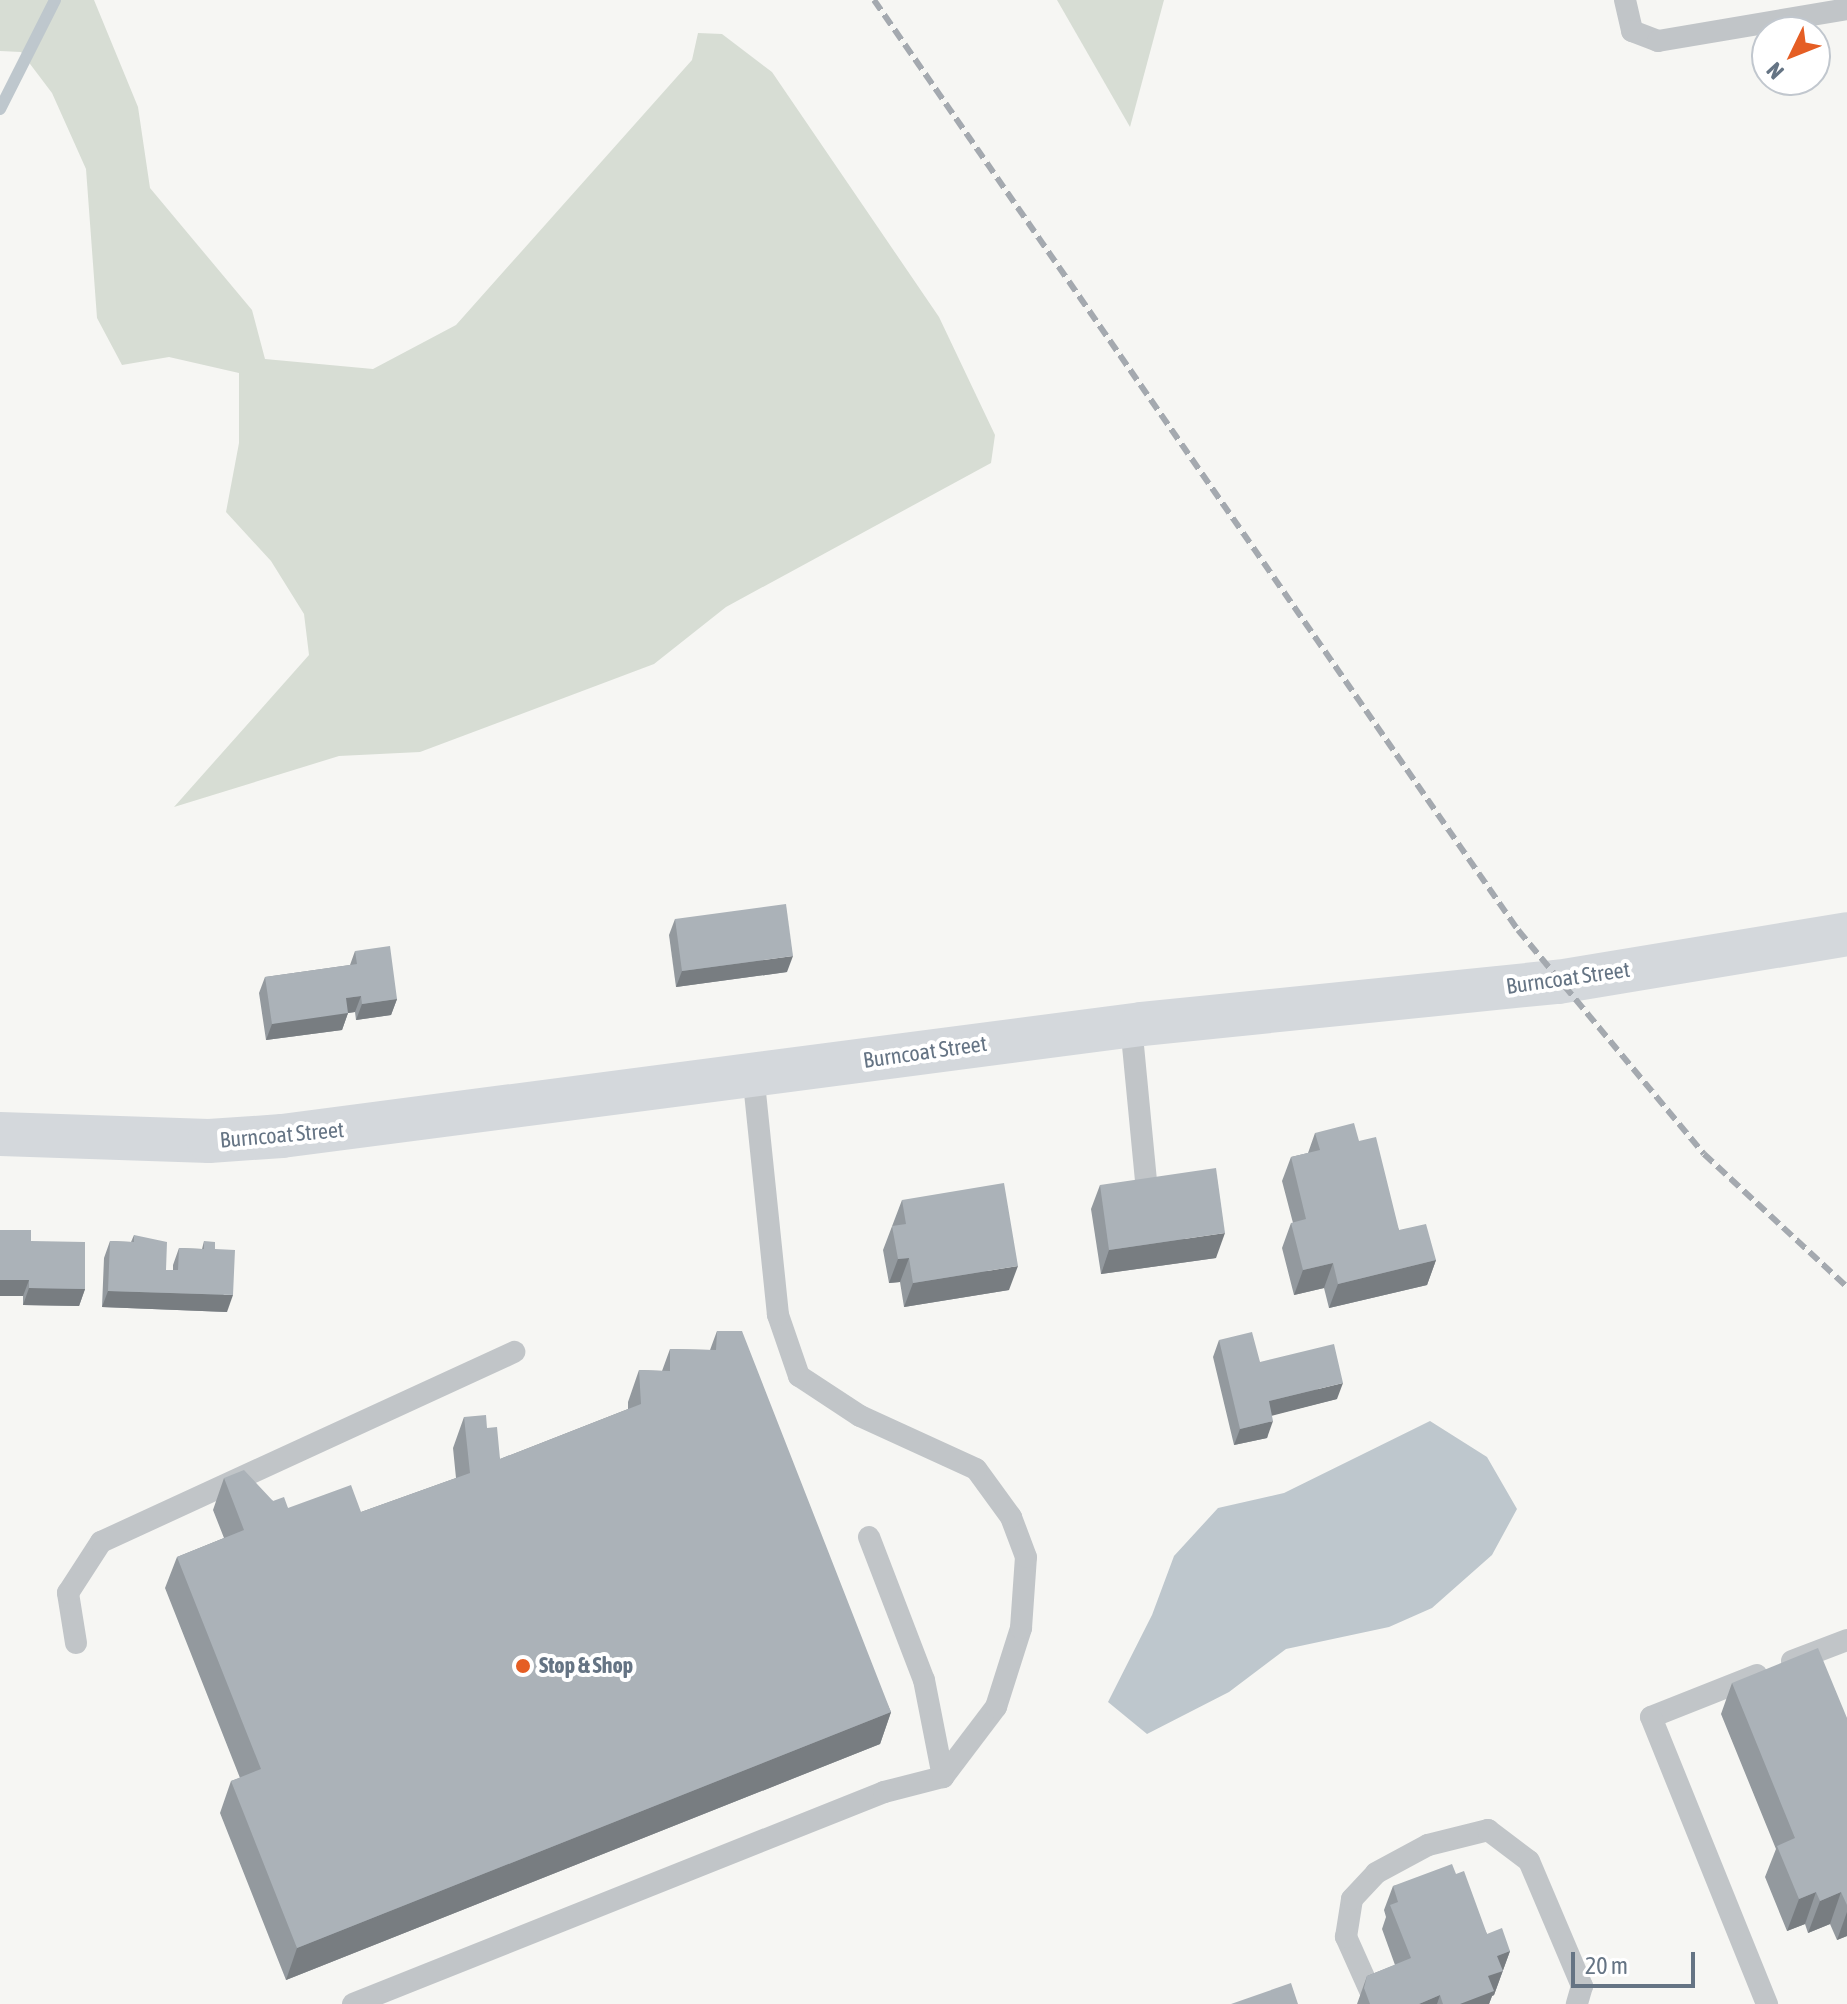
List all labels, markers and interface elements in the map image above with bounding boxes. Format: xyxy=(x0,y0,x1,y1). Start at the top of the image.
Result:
north arrow xyxy=(1751,16,1831,96)
text: N xyxy=(1761,57,1789,85)
street label: Burncoat Street xyxy=(1504,956,1632,1000)
street label: Burncoat Street xyxy=(861,1030,989,1074)
street label: Burncoat Street xyxy=(219,1116,345,1154)
place label: Stop & Shop xyxy=(539,1653,633,1679)
marker: Stop & Shop xyxy=(514,1657,532,1675)
scale bar xyxy=(1575,1936,1699,1986)
text: 20 m xyxy=(1585,1952,1628,1979)

